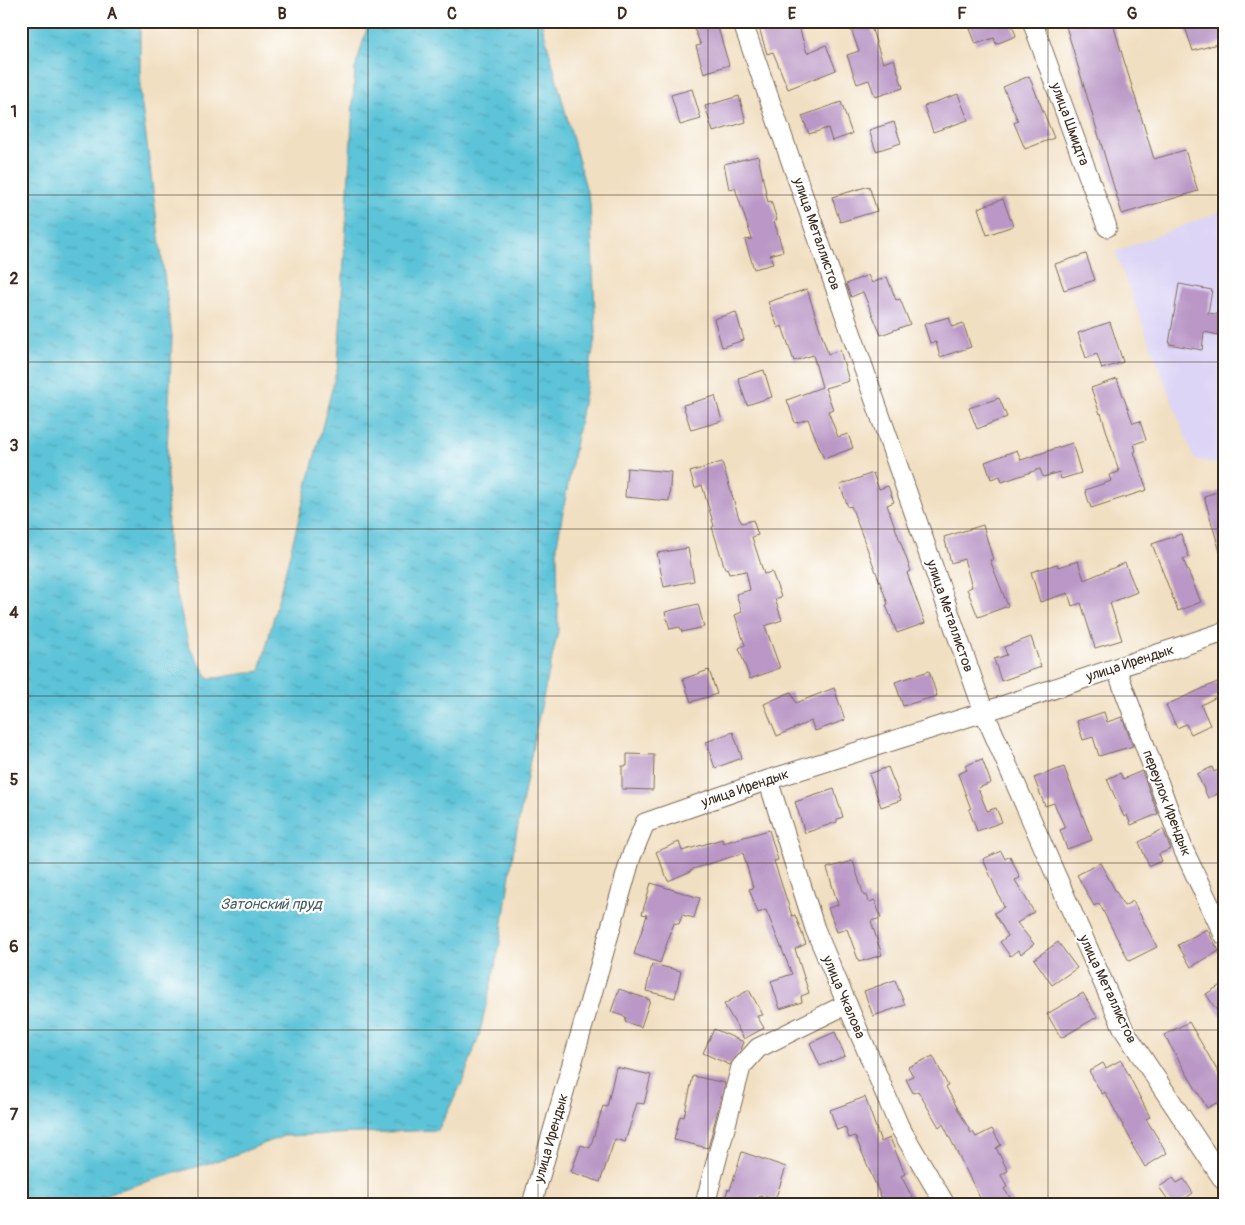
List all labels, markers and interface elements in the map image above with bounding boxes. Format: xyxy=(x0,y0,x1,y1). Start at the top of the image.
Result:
text: A xyxy=(107,4,118,24)
text: B xyxy=(277,4,287,24)
text: C xyxy=(447,4,457,24)
text: D xyxy=(617,4,627,24)
text: E xyxy=(788,4,797,24)
text: F xyxy=(957,4,967,24)
text: G xyxy=(1127,4,1138,24)
street label: улица Шмидта xyxy=(1047,79,1093,168)
text: 1 xyxy=(11,102,17,122)
street label: улица Металлистов xyxy=(789,175,844,292)
text: 2 xyxy=(10,269,19,289)
text: 3 xyxy=(10,436,19,456)
street label: улица Металлистов xyxy=(922,557,977,674)
text: 4 xyxy=(9,603,19,623)
street label: улица Ирендык xyxy=(1083,641,1176,686)
street label: переулок Ирендык xyxy=(1139,748,1195,858)
street label: улица Ирендык xyxy=(698,765,791,811)
text: 5 xyxy=(10,770,19,790)
water label: Затонский пруд xyxy=(220,895,324,914)
street label: улица Металлистов xyxy=(1075,931,1141,1046)
text: 6 xyxy=(9,937,19,957)
street label: улица Чкалова xyxy=(819,952,869,1041)
street label: улица Ирендык xyxy=(530,1092,572,1185)
text: 7 xyxy=(10,1105,19,1125)

